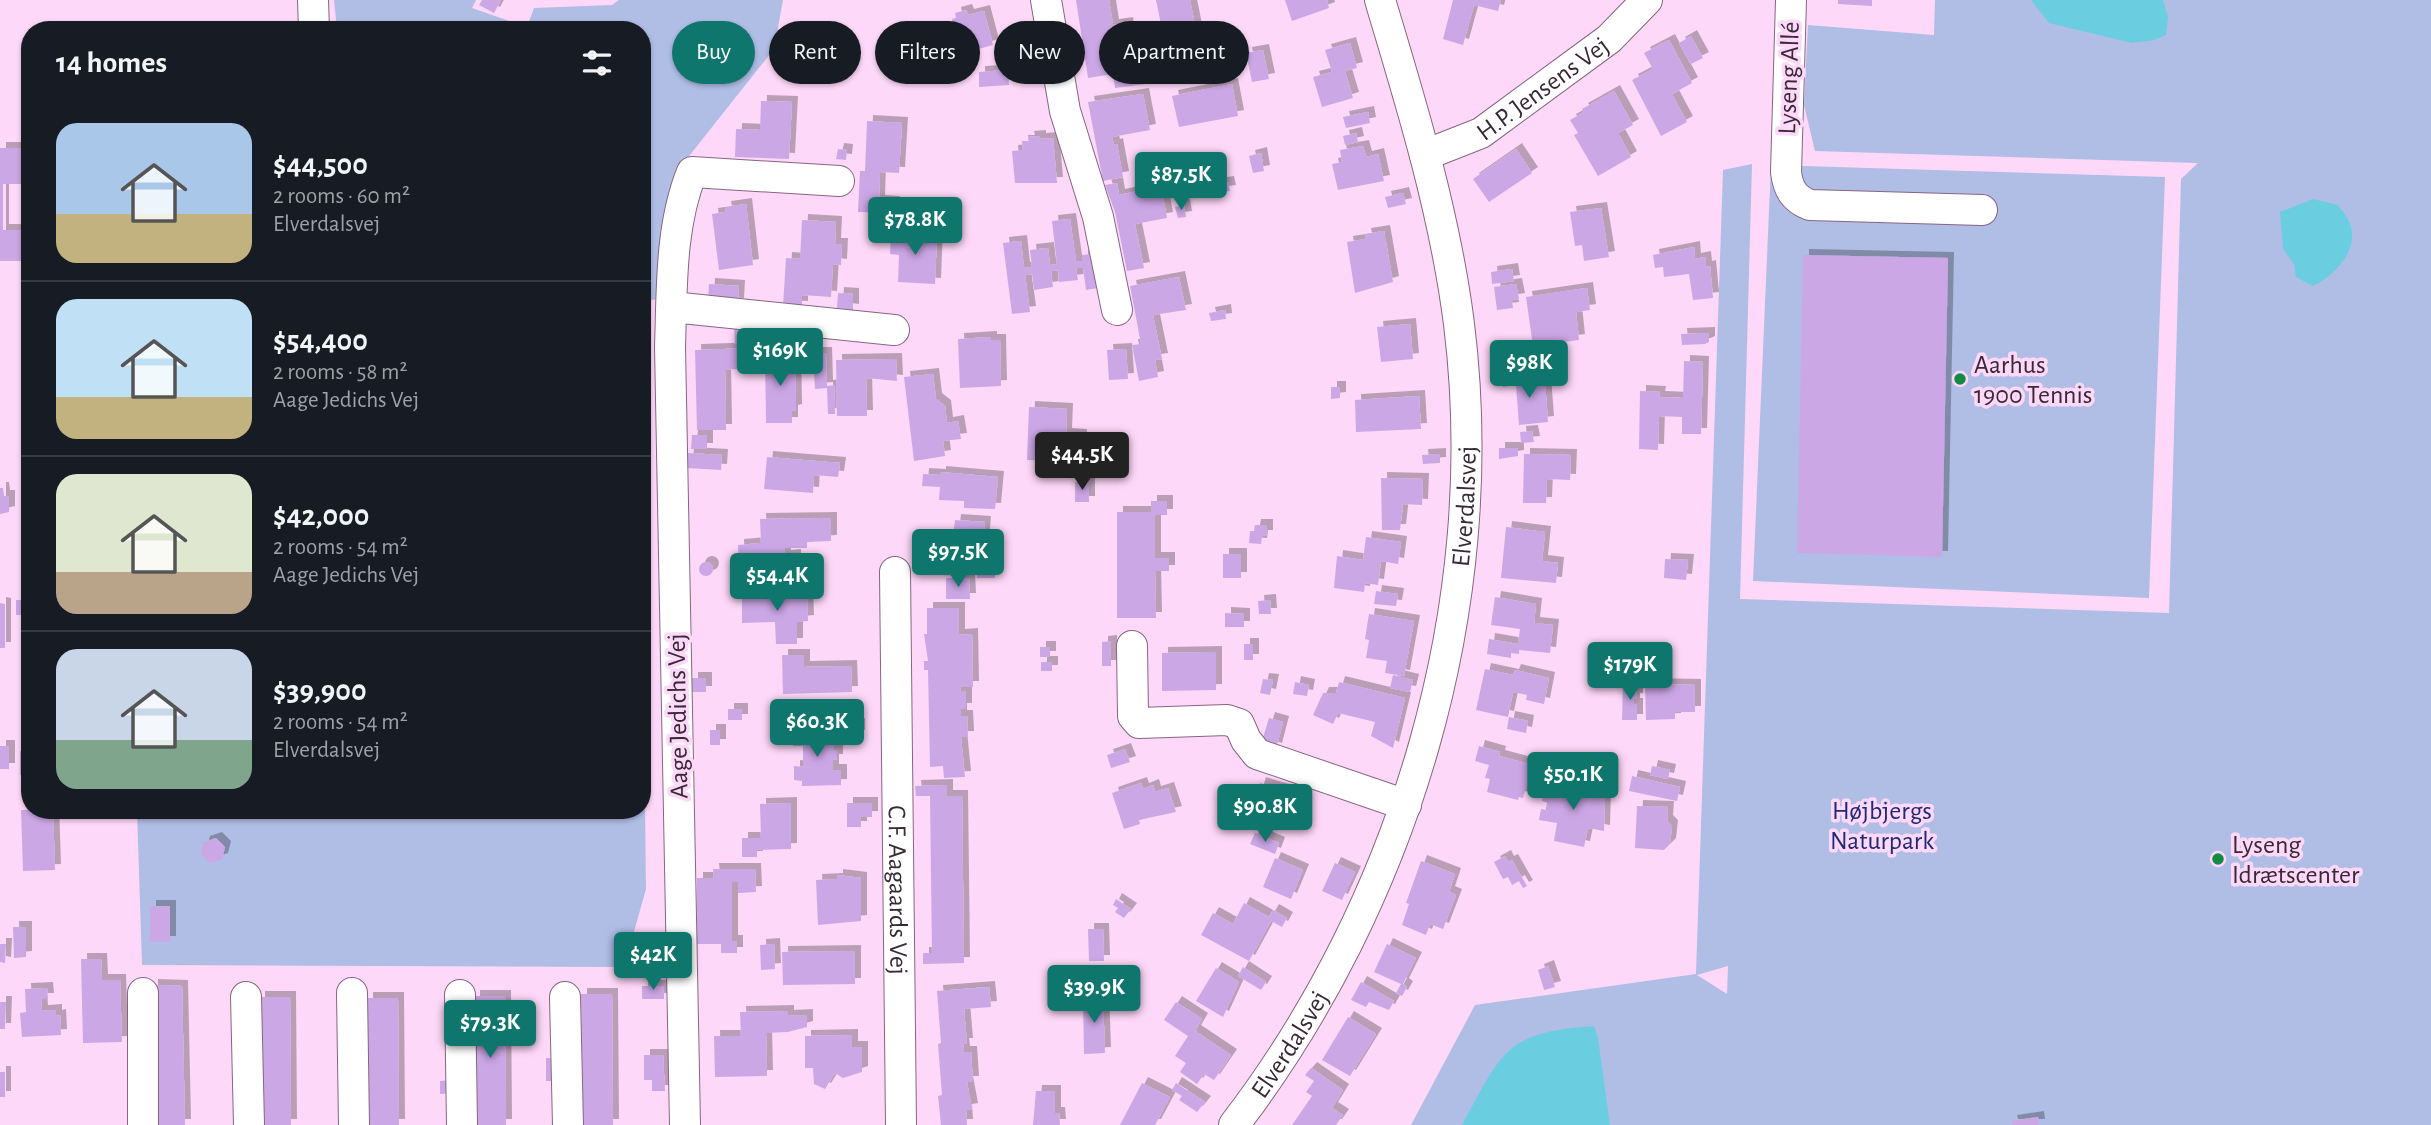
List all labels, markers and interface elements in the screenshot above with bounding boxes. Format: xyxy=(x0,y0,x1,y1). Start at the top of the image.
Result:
chip: Buy xyxy=(672,21,755,84)
chip: Rent xyxy=(769,21,861,84)
chip: Filters xyxy=(875,21,980,84)
chip: New xyxy=(994,21,1085,84)
chip: Apartment xyxy=(1099,21,1249,84)
street label: Lyseng Allé xyxy=(1774,21,1804,135)
street label: H.P. Jensens Vej xyxy=(1472,32,1613,146)
icon: filters xyxy=(578,44,616,82)
text: 14 homes xyxy=(56,48,167,78)
text: $44,500 xyxy=(273,150,368,180)
icon: home xyxy=(112,151,196,235)
pin: $87.5K xyxy=(1124,152,1238,212)
text: $87.5K xyxy=(1151,163,1211,186)
text: 2 rooms · 60 m² xyxy=(273,185,410,208)
pin: $78.8K xyxy=(858,198,972,257)
text: $78.8K xyxy=(884,208,946,231)
text: Elverdalsvej xyxy=(273,213,380,236)
text: $54,400 xyxy=(273,326,368,356)
icon: home xyxy=(112,327,196,411)
pin: $169K xyxy=(731,328,829,388)
text: $169K xyxy=(753,339,807,362)
pin: $98K xyxy=(1488,340,1570,400)
text: $98K xyxy=(1506,351,1552,374)
place label: Aarhus 1900 Tennis xyxy=(1974,352,2092,408)
text: 2 rooms · 58 m² xyxy=(273,361,408,384)
marker: Aarhus 1900 Tennis xyxy=(1952,371,1968,387)
text: Aage Jedichs Vej xyxy=(273,389,419,412)
pin: $44.5K xyxy=(1025,433,1139,492)
text: $44.5K xyxy=(1051,443,1113,466)
street label: Elverdalsvej xyxy=(1448,446,1481,568)
text: $42,000 xyxy=(273,501,369,531)
icon: home xyxy=(112,502,196,586)
pin: $97.5K xyxy=(901,530,1015,589)
text: 2 rooms · 54 m² xyxy=(273,536,408,559)
text: $97.5K xyxy=(928,540,988,563)
pin: $54.4K xyxy=(720,554,834,613)
text: Aage Jedichs Vej xyxy=(273,564,419,587)
text: $54.4K xyxy=(746,564,808,587)
street label: Aage Jedichs Vej xyxy=(664,633,692,799)
pin: $179K xyxy=(1581,642,1679,702)
text: $179K xyxy=(1603,653,1657,676)
text: $39,900 xyxy=(273,676,367,706)
icon: home xyxy=(112,677,196,761)
pin: $60.3K xyxy=(760,700,874,759)
text: $60.3K xyxy=(786,710,848,733)
text: 2 rooms · 54 m² xyxy=(273,711,408,734)
text: Elverdalsvej xyxy=(273,739,380,762)
pin: $50.1K xyxy=(1516,752,1630,812)
text: $50.1K xyxy=(1543,763,1603,786)
pin: $90.8K xyxy=(1208,784,1322,844)
text: $90.8K xyxy=(1233,795,1297,818)
park label: Højbjergs Naturpark xyxy=(1830,798,1934,854)
street label: C.F. Aagaards Vej xyxy=(884,805,911,975)
place label: Lyseng Idrætscenter xyxy=(2232,832,2360,888)
marker: Lyseng Idrætscenter xyxy=(2210,851,2226,867)
pin: $42K xyxy=(612,932,694,992)
text: $42K xyxy=(630,943,676,966)
pin: $39.9K xyxy=(1037,965,1151,1025)
text: $39.9K xyxy=(1063,976,1125,999)
street label: Elverdalsvej xyxy=(1246,987,1333,1103)
pin: $79.3K xyxy=(433,1000,547,1060)
text: $79.3K xyxy=(460,1011,520,1034)

